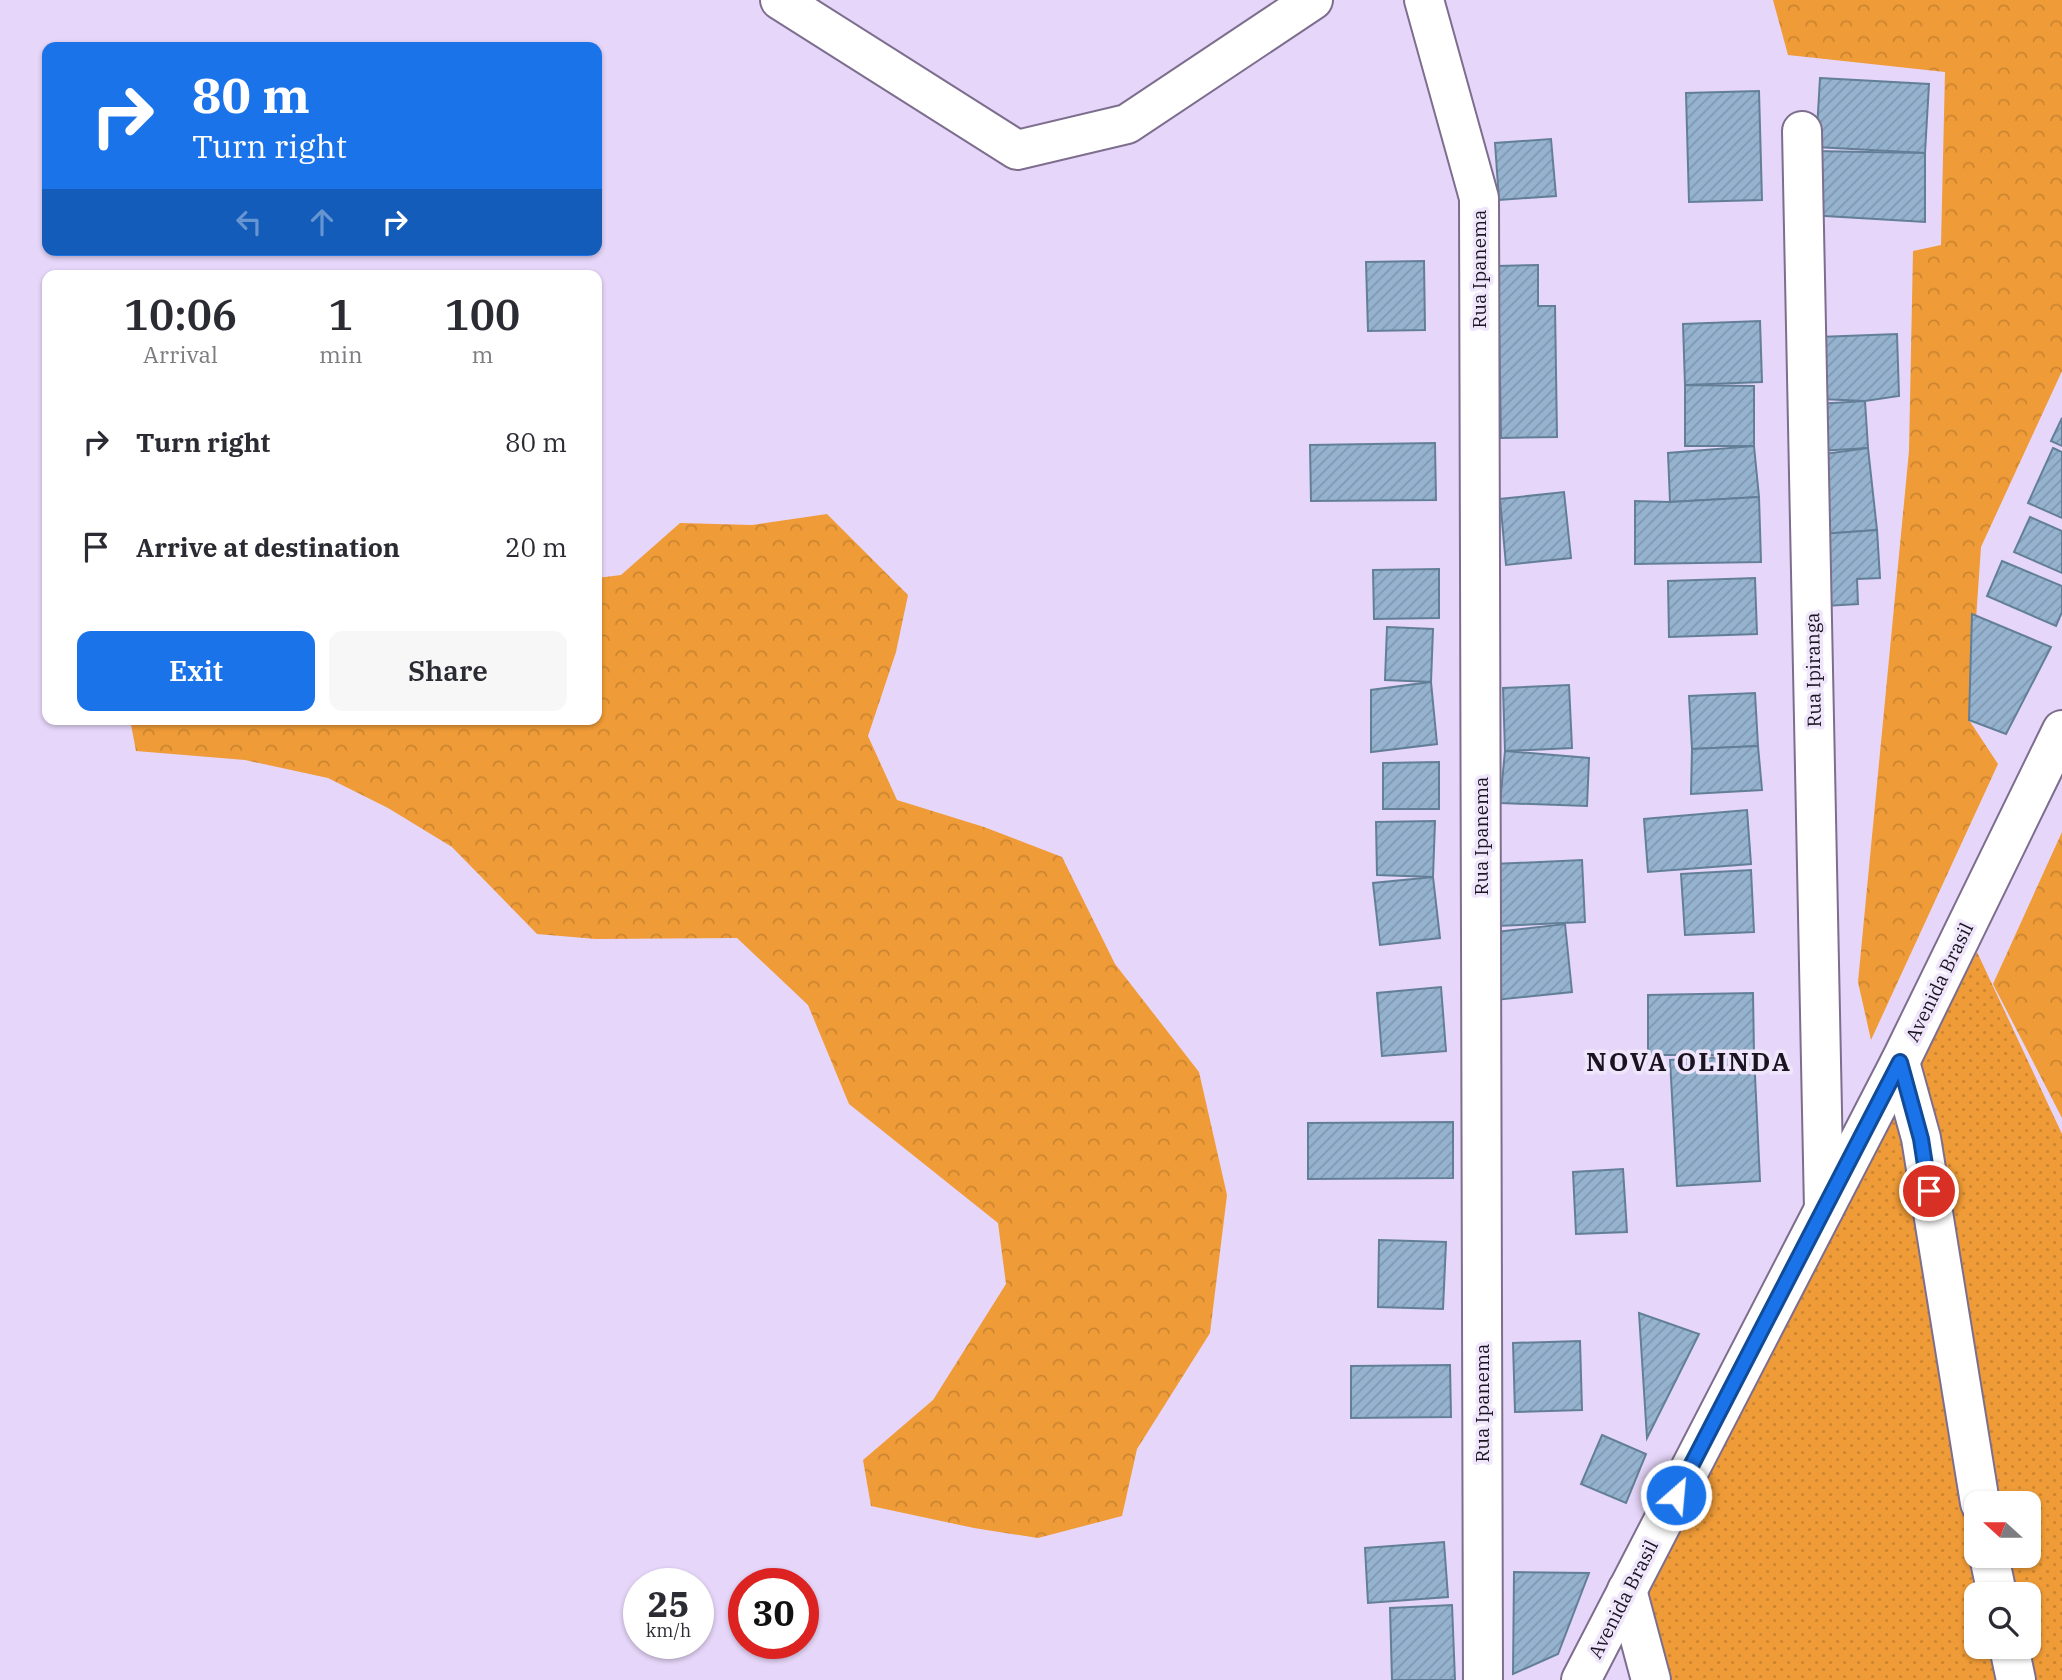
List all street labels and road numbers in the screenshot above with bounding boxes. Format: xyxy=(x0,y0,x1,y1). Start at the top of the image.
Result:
street label: Rua Ipanema xyxy=(1467,210,1491,328)
street label: Rua Ipiranga xyxy=(1800,612,1826,728)
street label: Rua Ipanema xyxy=(1469,777,1493,895)
street label: Avenida Brasil xyxy=(1900,918,1978,1046)
street label: Rua Ipanema xyxy=(1470,1344,1494,1462)
street label: Avenida Brasil xyxy=(1583,1536,1663,1662)

